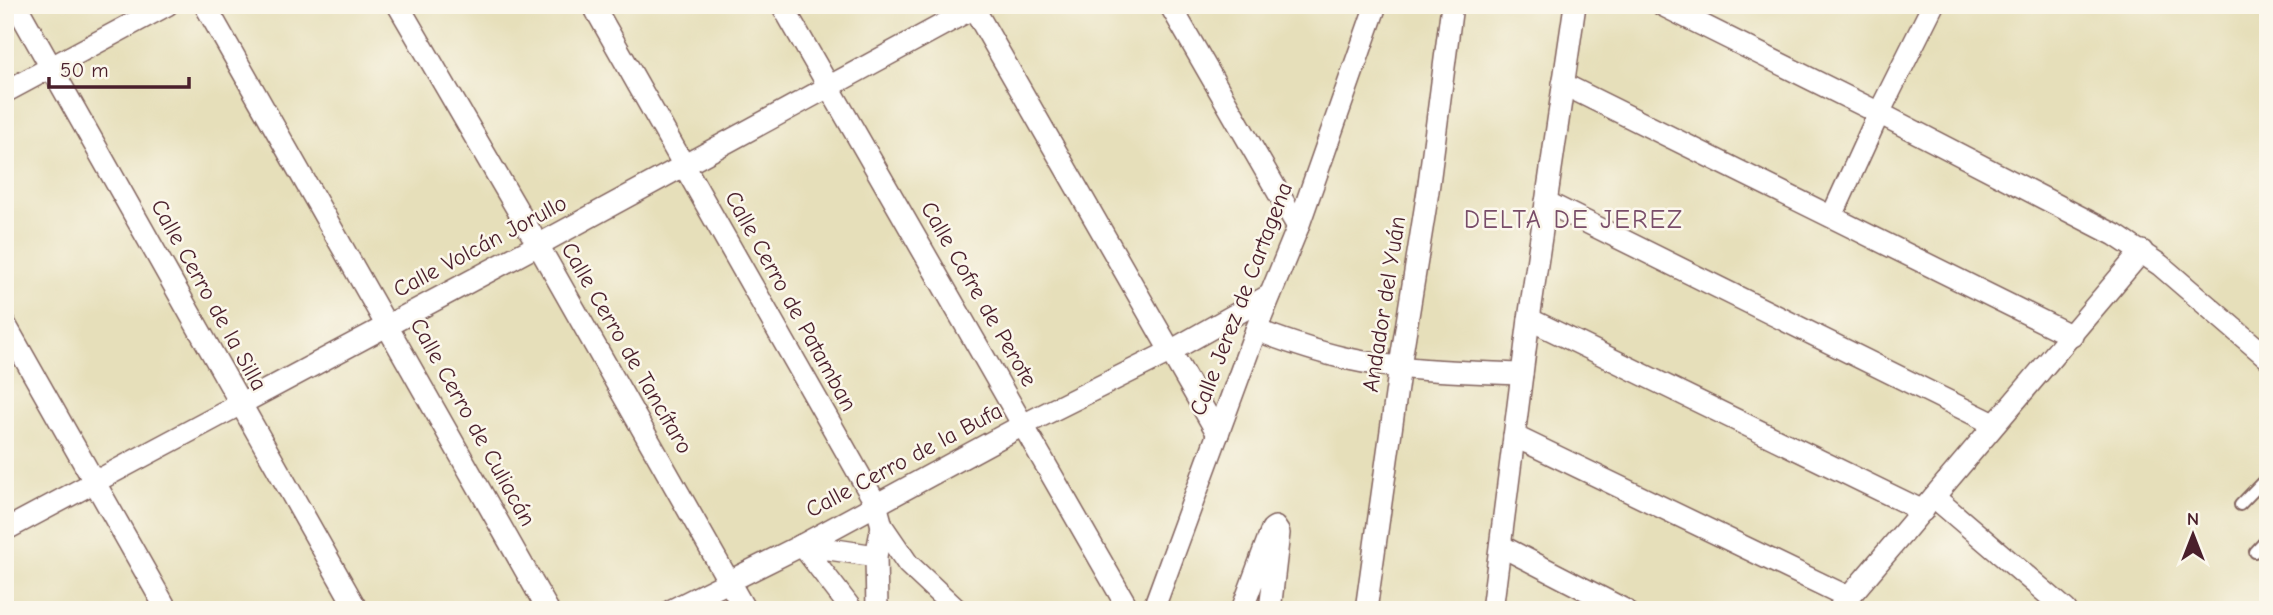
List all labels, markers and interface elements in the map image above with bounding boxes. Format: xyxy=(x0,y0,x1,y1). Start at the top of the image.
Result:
scale bar xyxy=(49,46,189,90)
text: 50 m xyxy=(60,58,109,82)
street label: Calle Jerez de Cartagena xyxy=(1184,179,1298,419)
street label: Calle Cerro de Patamban xyxy=(719,186,863,416)
street label: Calle Volcán Jorullo xyxy=(389,189,571,303)
street label: Calle Cerro de la Silla xyxy=(145,195,273,395)
street label: Calle Cofre de Perote xyxy=(915,197,1043,391)
district label: DELTA DE JEREZ xyxy=(1464,205,1684,235)
street label: Andador del Yuán xyxy=(1357,214,1411,394)
street label: Calle Cerro de Tancítaro xyxy=(555,238,699,458)
street label: Calle Cerro de Culiacán xyxy=(405,313,541,531)
street label: Calle Cerro de la Bufa xyxy=(801,397,1007,523)
north arrow xyxy=(2158,500,2228,570)
text: N xyxy=(2187,508,2199,530)

